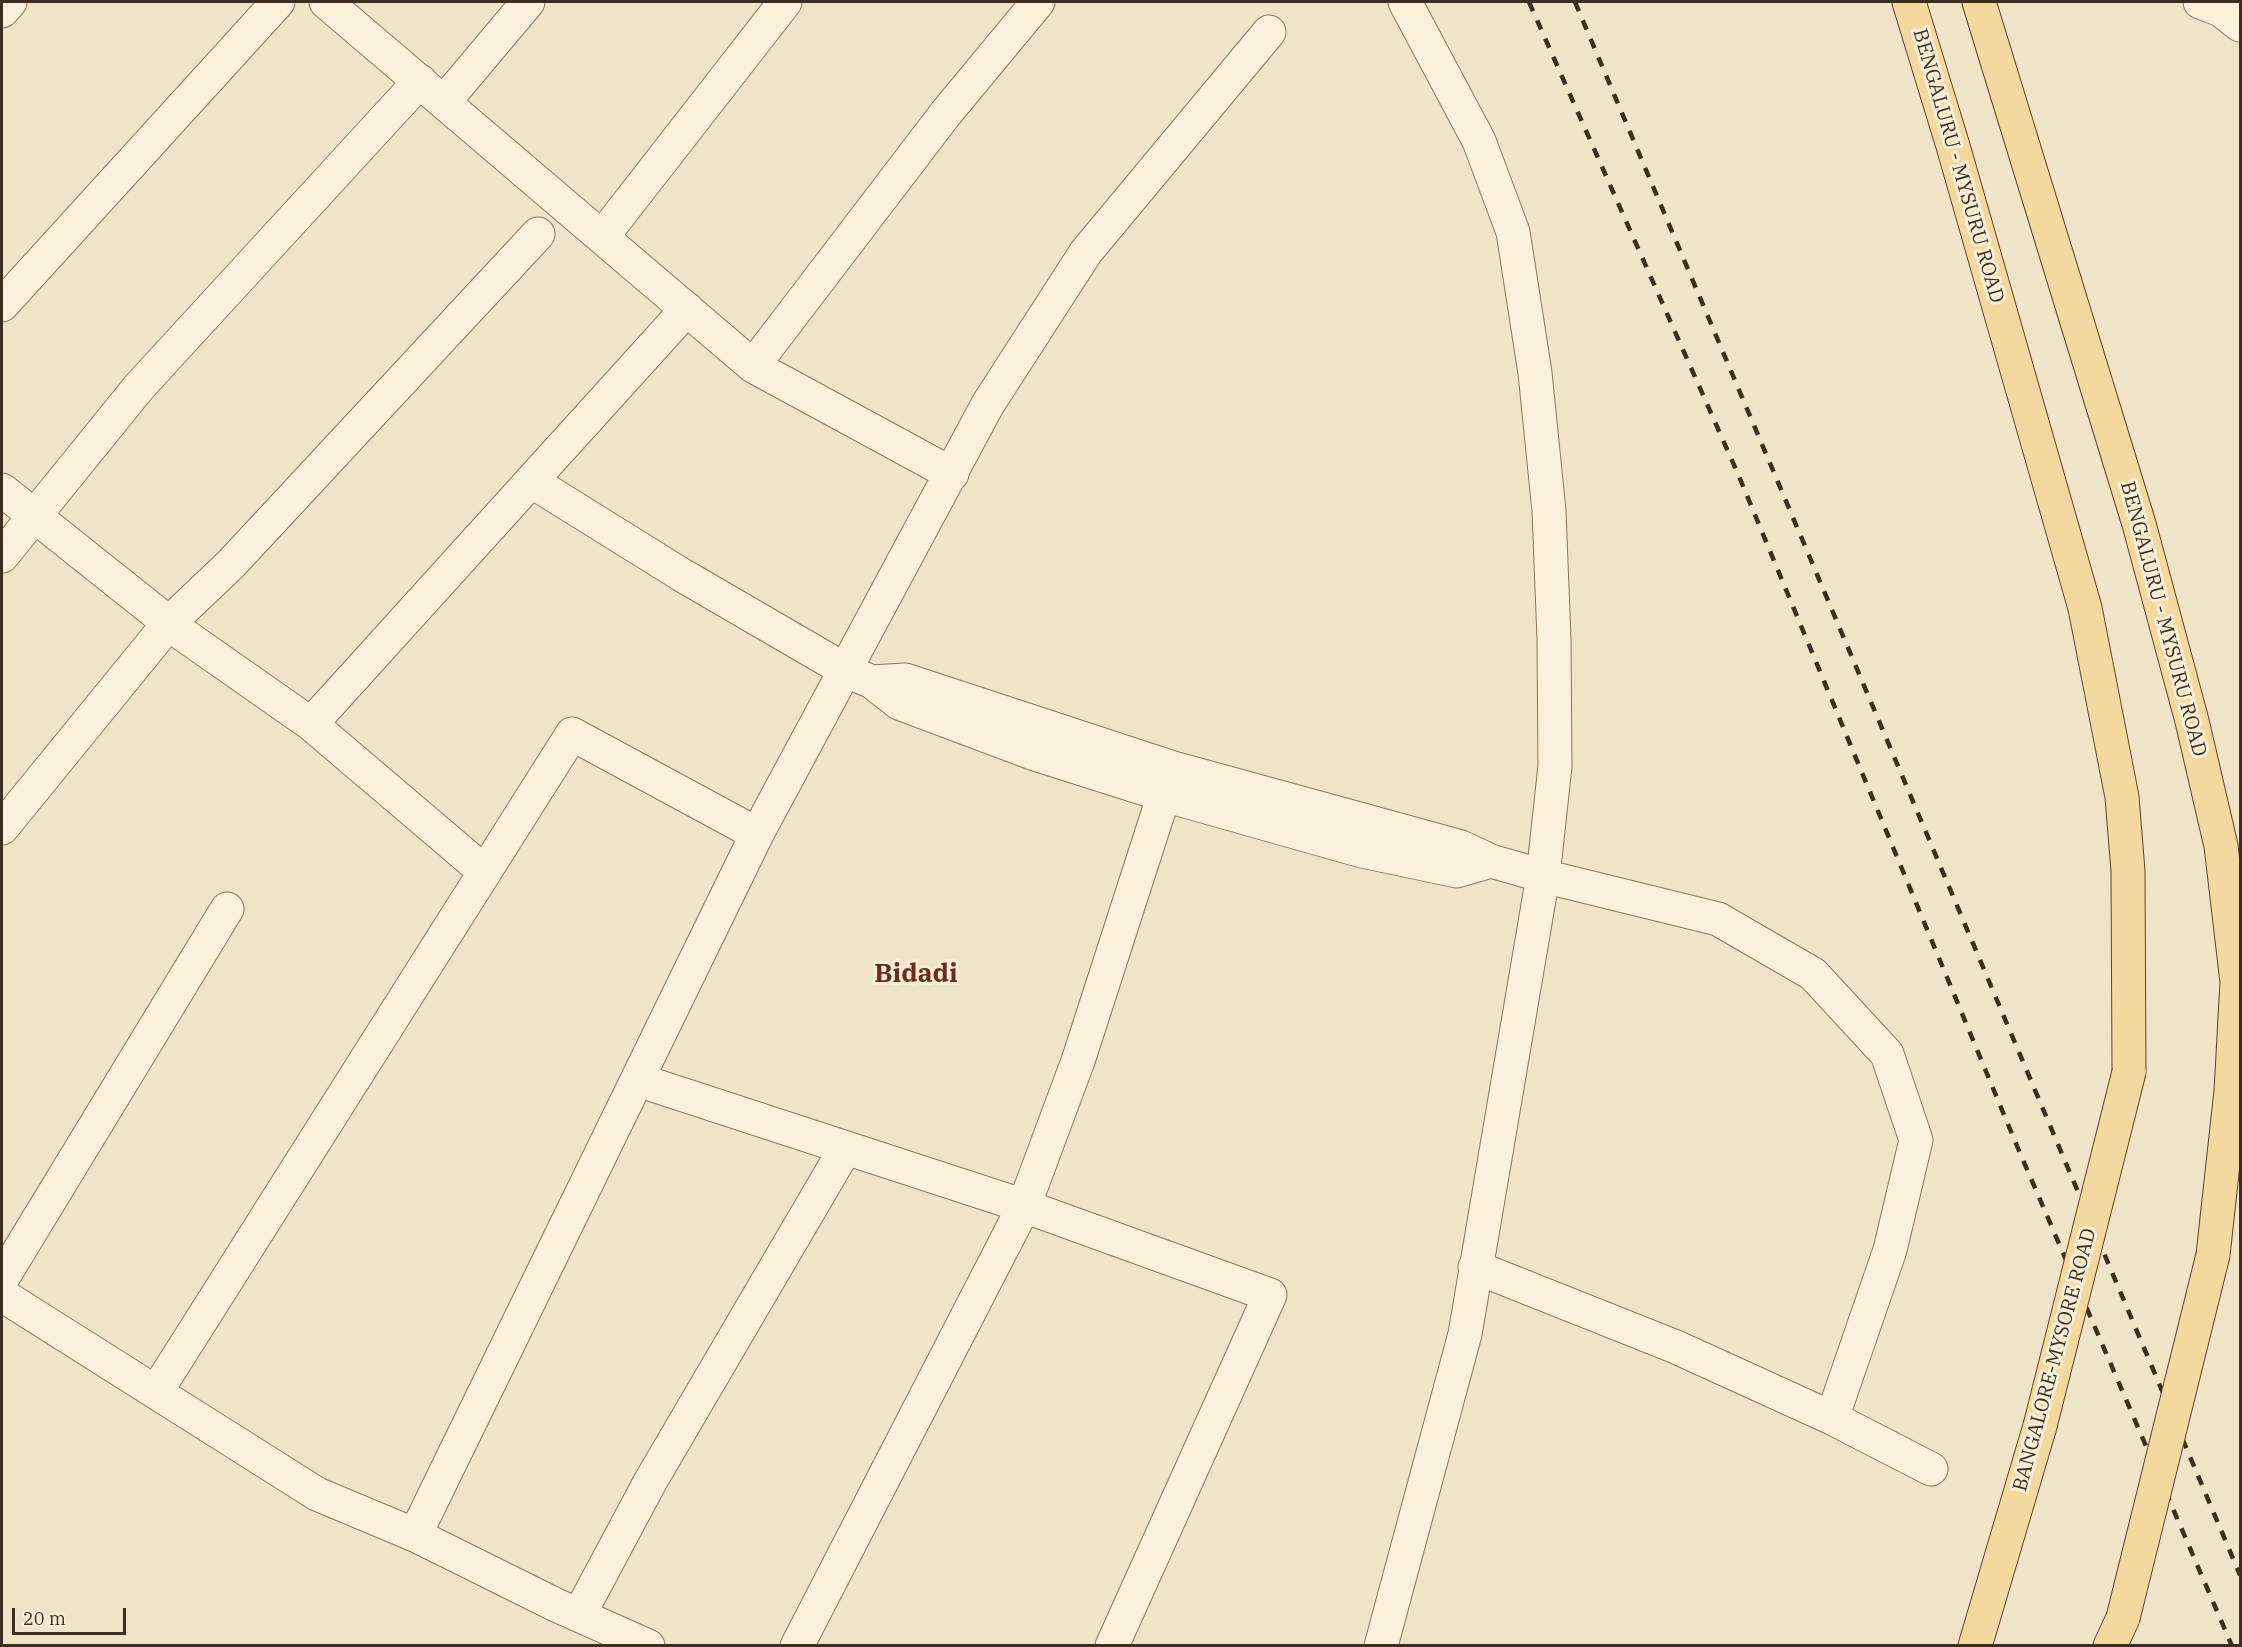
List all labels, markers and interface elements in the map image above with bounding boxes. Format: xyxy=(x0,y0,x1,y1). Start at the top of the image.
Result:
street label: BENGALURU - MYSURU ROAD xyxy=(1907,26,2009,306)
street label: BENGALURU - MYSURU ROAD xyxy=(2115,479,2211,759)
district label: Bidadi xyxy=(874,958,958,990)
street label: BANGALORE-MYSORE ROAD xyxy=(2008,1226,2102,1494)
scale bar xyxy=(15,1596,129,1634)
text: 20 m xyxy=(23,1607,66,1630)

